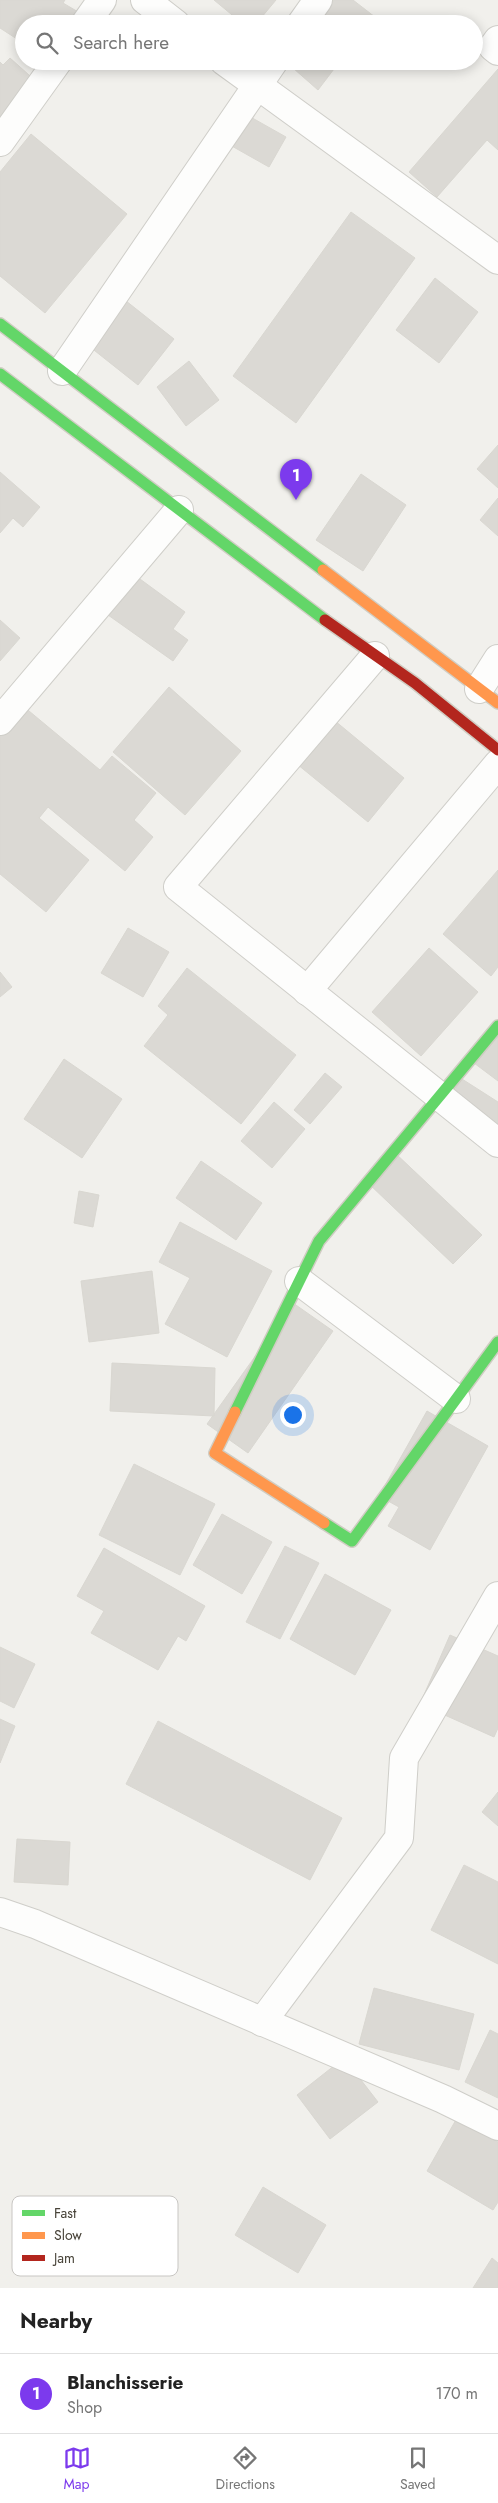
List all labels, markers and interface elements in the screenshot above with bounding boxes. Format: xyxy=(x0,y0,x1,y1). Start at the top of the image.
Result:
search box xyxy=(15,15,483,70)
icon: search xyxy=(33,29,61,57)
text: Search here xyxy=(73,29,169,56)
pin: 1 xyxy=(280,459,312,500)
your location xyxy=(280,1402,306,1428)
legend xyxy=(12,2196,178,2276)
text: Fast xyxy=(54,2203,77,2223)
text: Slow xyxy=(54,2225,82,2245)
text: Jam xyxy=(52,2248,75,2268)
text: Nearby xyxy=(20,2306,92,2336)
text: Blanchisserie xyxy=(67,2369,184,2396)
text: 1 xyxy=(32,2382,40,2405)
text: 170 m xyxy=(436,2382,478,2405)
text: Shop xyxy=(67,2396,102,2419)
tab: Map xyxy=(63,2444,91,2494)
tab: Directions xyxy=(216,2444,275,2494)
tab: Saved xyxy=(400,2444,435,2494)

